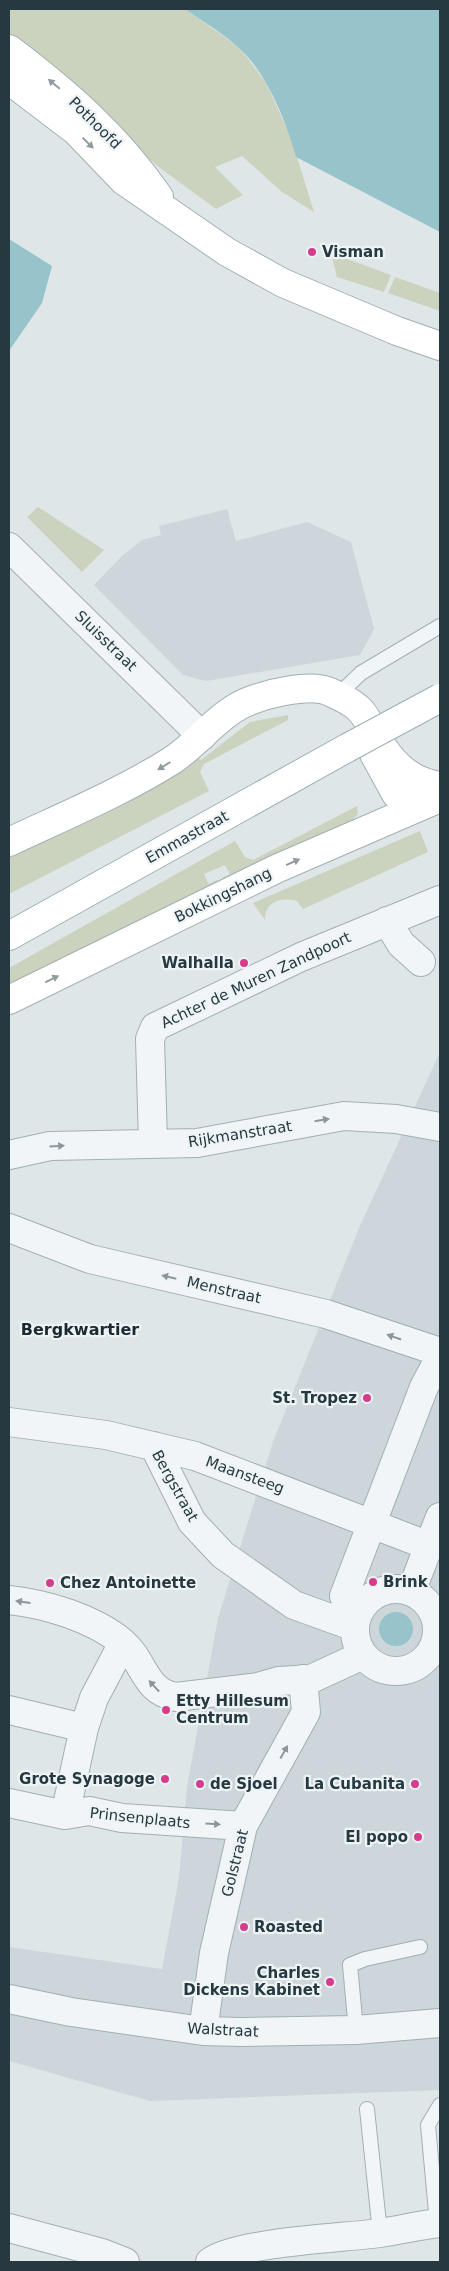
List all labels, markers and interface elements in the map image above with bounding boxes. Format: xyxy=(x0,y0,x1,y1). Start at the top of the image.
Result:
one-way arrow xyxy=(48,79,61,90)
street label: Pothoofd xyxy=(65,93,125,153)
one-way arrow xyxy=(82,137,94,149)
place label: Visman xyxy=(322,243,384,261)
marker: Visman xyxy=(306,246,318,258)
street label: Sluisstraat xyxy=(71,607,141,675)
one-way arrow xyxy=(157,761,170,770)
street label: Emmastraat xyxy=(142,807,232,867)
one-way arrow xyxy=(286,857,300,865)
street label: Bokkingshang xyxy=(172,864,274,926)
street label: Achter de Muren Zandpoort xyxy=(158,928,354,1032)
place label: Walhalla xyxy=(162,954,234,972)
marker: Walhalla xyxy=(238,957,250,969)
one-way arrow xyxy=(45,974,60,983)
one-way arrow xyxy=(314,1115,330,1123)
street label: Rijkmanstraat xyxy=(187,1117,293,1151)
one-way arrow xyxy=(49,1142,65,1150)
one-way arrow xyxy=(162,1273,177,1281)
street label: Menstraat xyxy=(185,1273,263,1307)
district label: Bergkwartier xyxy=(21,1320,139,1339)
one-way arrow xyxy=(386,1333,401,1341)
place label: St. Tropez xyxy=(272,1389,357,1407)
marker: St. Tropez xyxy=(361,1392,373,1404)
street label: Bergstraat xyxy=(148,1447,202,1525)
street label: Maansteeg xyxy=(203,1452,287,1498)
place label: Brink xyxy=(383,1573,429,1591)
place label: Chez Antoinette xyxy=(60,1574,196,1592)
marker: Brink xyxy=(367,1576,379,1588)
marker: Chez Antoinette xyxy=(44,1577,56,1589)
one-way arrow xyxy=(15,1598,31,1606)
one-way arrow xyxy=(149,1680,160,1692)
place label: Etty Hillesum Centrum xyxy=(176,1692,289,1727)
marker: Etty Hillesum Centrum xyxy=(160,1704,172,1716)
one-way arrow xyxy=(280,1745,288,1760)
place label: Grote Synagoge xyxy=(19,1770,155,1788)
marker: Grote Synagoge xyxy=(159,1773,171,1785)
place label: de Sjoel xyxy=(210,1775,278,1793)
place label: La Cubanita xyxy=(304,1775,405,1793)
marker: de Sjoel xyxy=(194,1778,206,1790)
marker: La Cubanita xyxy=(409,1778,421,1790)
street label: Prinsenplaats xyxy=(89,1804,191,1832)
one-way arrow xyxy=(205,1821,221,1829)
street label: Golstraat xyxy=(218,1827,252,1899)
place label: El popo xyxy=(345,1828,408,1846)
marker: El popo xyxy=(412,1831,424,1843)
place label: Roasted xyxy=(254,1918,323,1936)
marker: Roasted xyxy=(238,1921,250,1933)
place label: Charles Dickens Kabinet xyxy=(183,1964,320,1999)
marker: Charles Dickens Kabinet xyxy=(324,1976,336,1988)
street label: Walstraat xyxy=(187,2019,259,2041)

